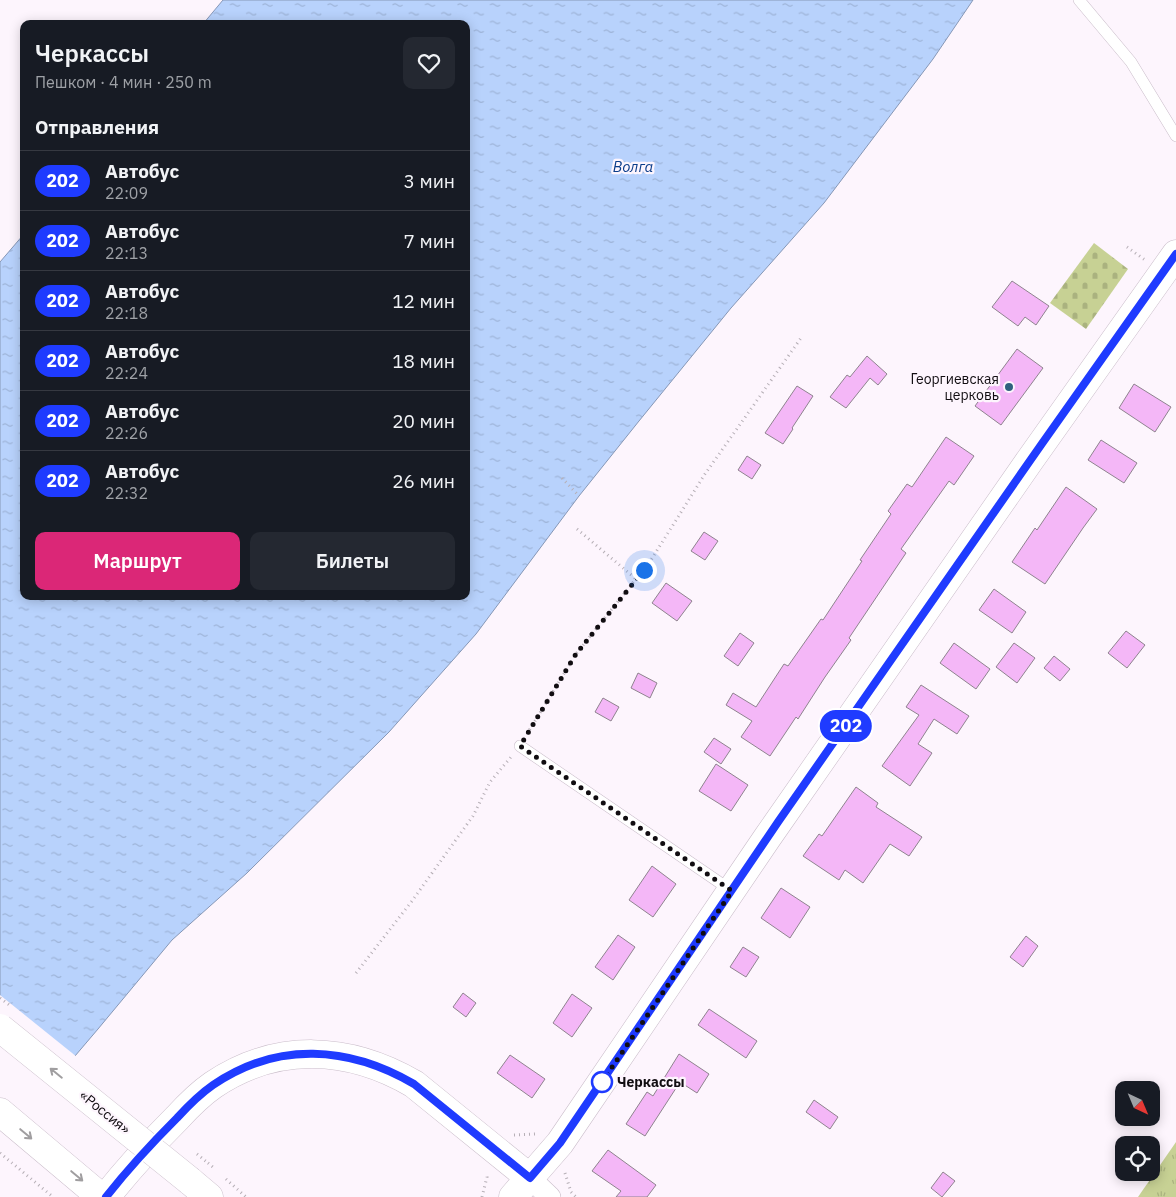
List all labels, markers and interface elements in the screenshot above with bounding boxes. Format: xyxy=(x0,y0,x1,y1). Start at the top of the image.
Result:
text: Черкассы xyxy=(35,37,149,69)
button: heart xyxy=(403,37,455,89)
text: Пешком · 4 мин · 250 m xyxy=(35,72,212,92)
text: Отправления xyxy=(35,115,159,139)
water label: Волга xyxy=(613,157,653,176)
text: Автобус xyxy=(105,159,179,183)
text: 202 xyxy=(46,169,79,192)
text: 3 мин xyxy=(404,169,455,193)
text: 22:09 xyxy=(105,183,148,203)
text: Автобус xyxy=(105,219,179,243)
text: 202 xyxy=(46,229,79,252)
text: 7 мин xyxy=(404,229,455,253)
text: 22:13 xyxy=(105,243,148,263)
text: Автобус xyxy=(105,279,179,303)
text: 202 xyxy=(46,289,79,312)
text: 12 мин xyxy=(392,289,455,313)
text: 22:18 xyxy=(105,303,148,323)
text: Автобус xyxy=(105,339,179,363)
text: 202 xyxy=(46,349,79,372)
text: 18 мин xyxy=(392,349,455,373)
text: 22:24 xyxy=(105,363,148,383)
place label: Георгиевская церковь xyxy=(910,370,999,404)
marker: Георгиевская церковь xyxy=(1003,381,1015,393)
text: Автобус xyxy=(105,399,179,423)
text: 202 xyxy=(46,409,79,432)
text: 20 мин xyxy=(392,409,455,433)
text: 22:26 xyxy=(105,423,148,443)
text: Автобус xyxy=(105,459,179,483)
text: 202 xyxy=(46,469,79,492)
text: 26 мин xyxy=(392,469,455,493)
text: 22:32 xyxy=(105,483,148,503)
button: Маршрут xyxy=(35,532,240,590)
button: Билеты xyxy=(250,532,455,590)
your location xyxy=(632,558,657,583)
line badge: 202 xyxy=(817,710,875,742)
text: 202 xyxy=(830,714,862,737)
one-way arrow xyxy=(50,1068,63,1079)
marker: Черкассы xyxy=(591,1071,613,1093)
place label: Черкассы xyxy=(617,1073,685,1091)
north arrow xyxy=(1115,1081,1160,1126)
map controls xyxy=(1115,1081,1160,1181)
street label: «Россия» xyxy=(76,1086,134,1138)
one-way arrow xyxy=(19,1128,32,1139)
button: locate xyxy=(1115,1136,1160,1181)
one-way arrow xyxy=(70,1171,83,1182)

